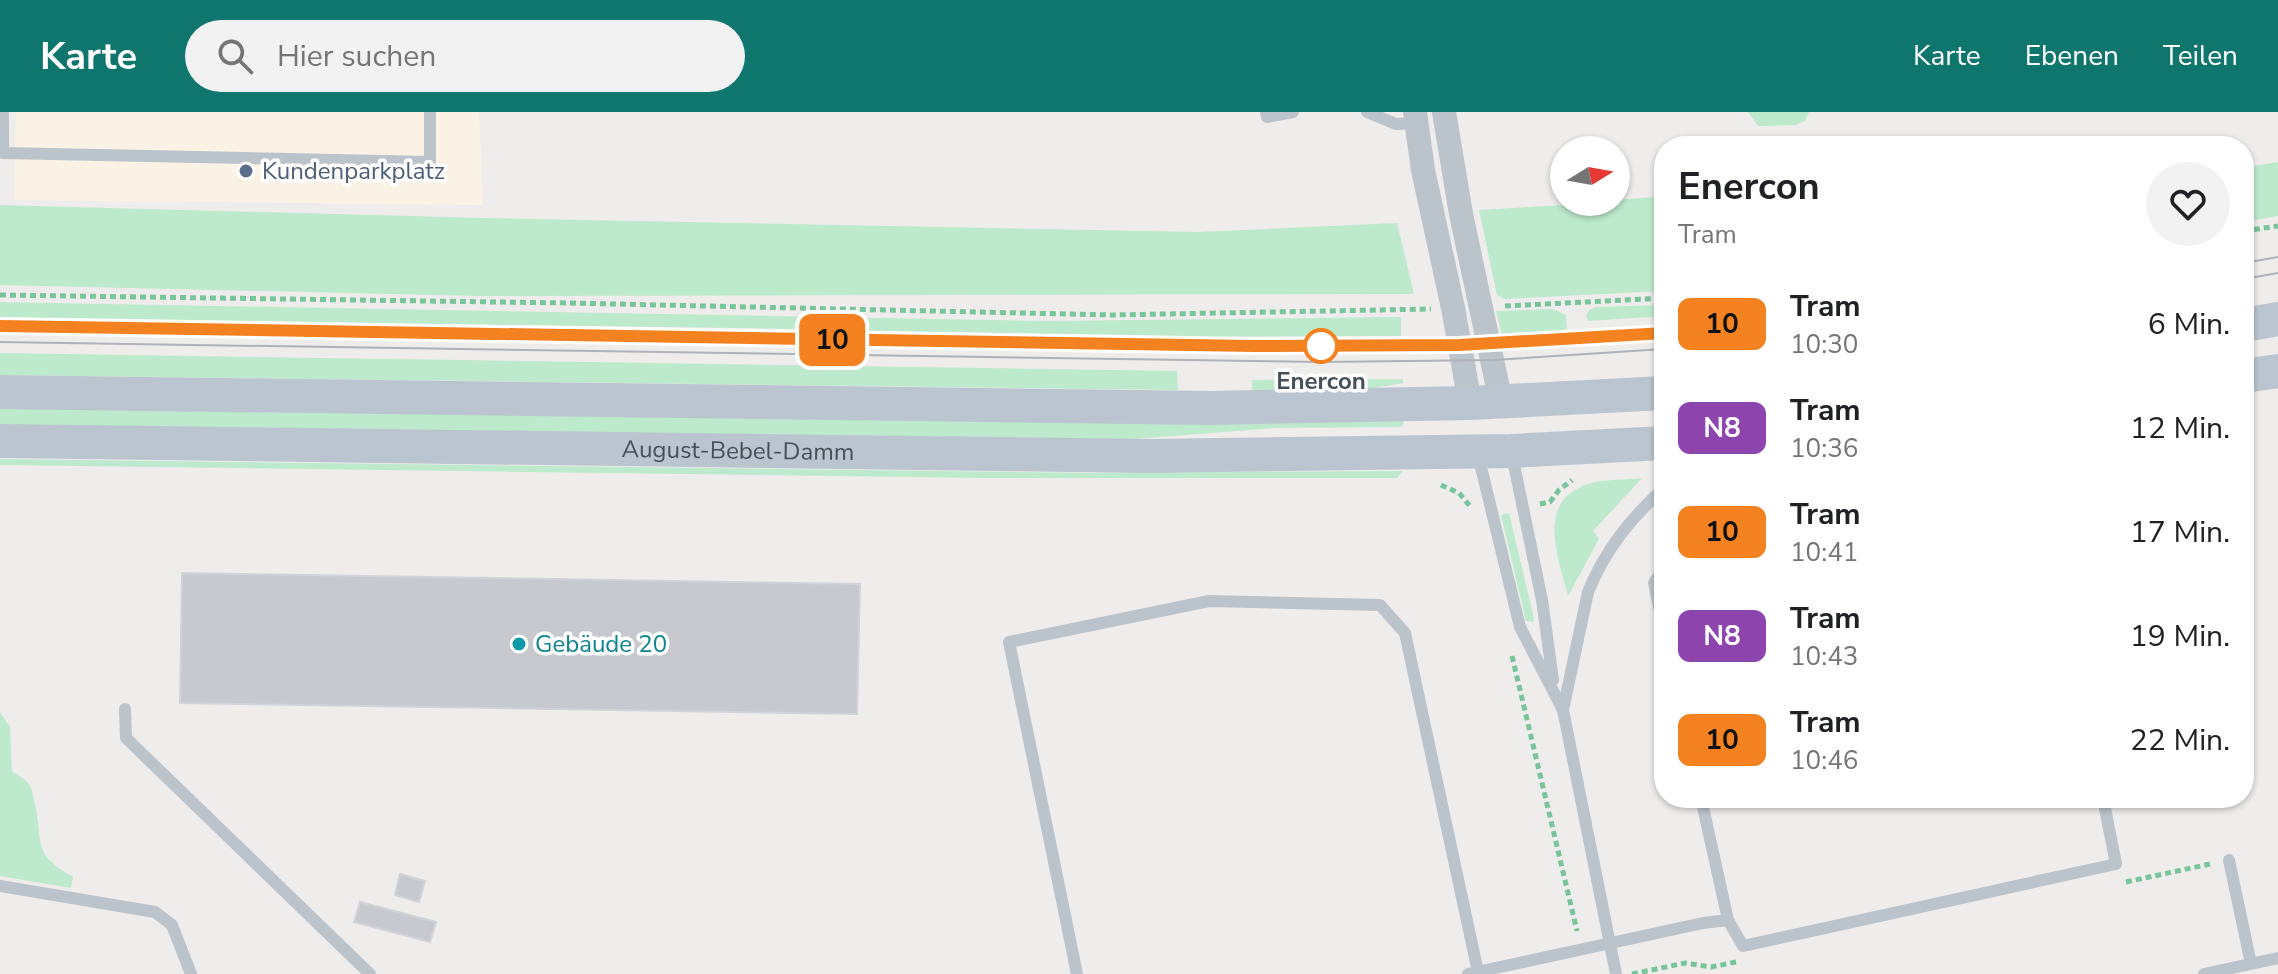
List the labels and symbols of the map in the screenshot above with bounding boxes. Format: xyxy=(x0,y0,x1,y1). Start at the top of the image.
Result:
north arrow xyxy=(1550,136,1630,216)
place label: Kundenparkplatz xyxy=(262,155,445,187)
marker: Kundenparkplatz xyxy=(237,162,255,180)
line badge: 10 xyxy=(796,314,868,366)
marker: Enercon xyxy=(1304,329,1338,363)
place label: Enercon xyxy=(1276,365,1366,397)
street label: August-Bebel-Damm xyxy=(621,433,855,468)
place label: Gebäude 20 xyxy=(535,628,667,660)
marker: Gebäude 20 xyxy=(510,635,528,653)

